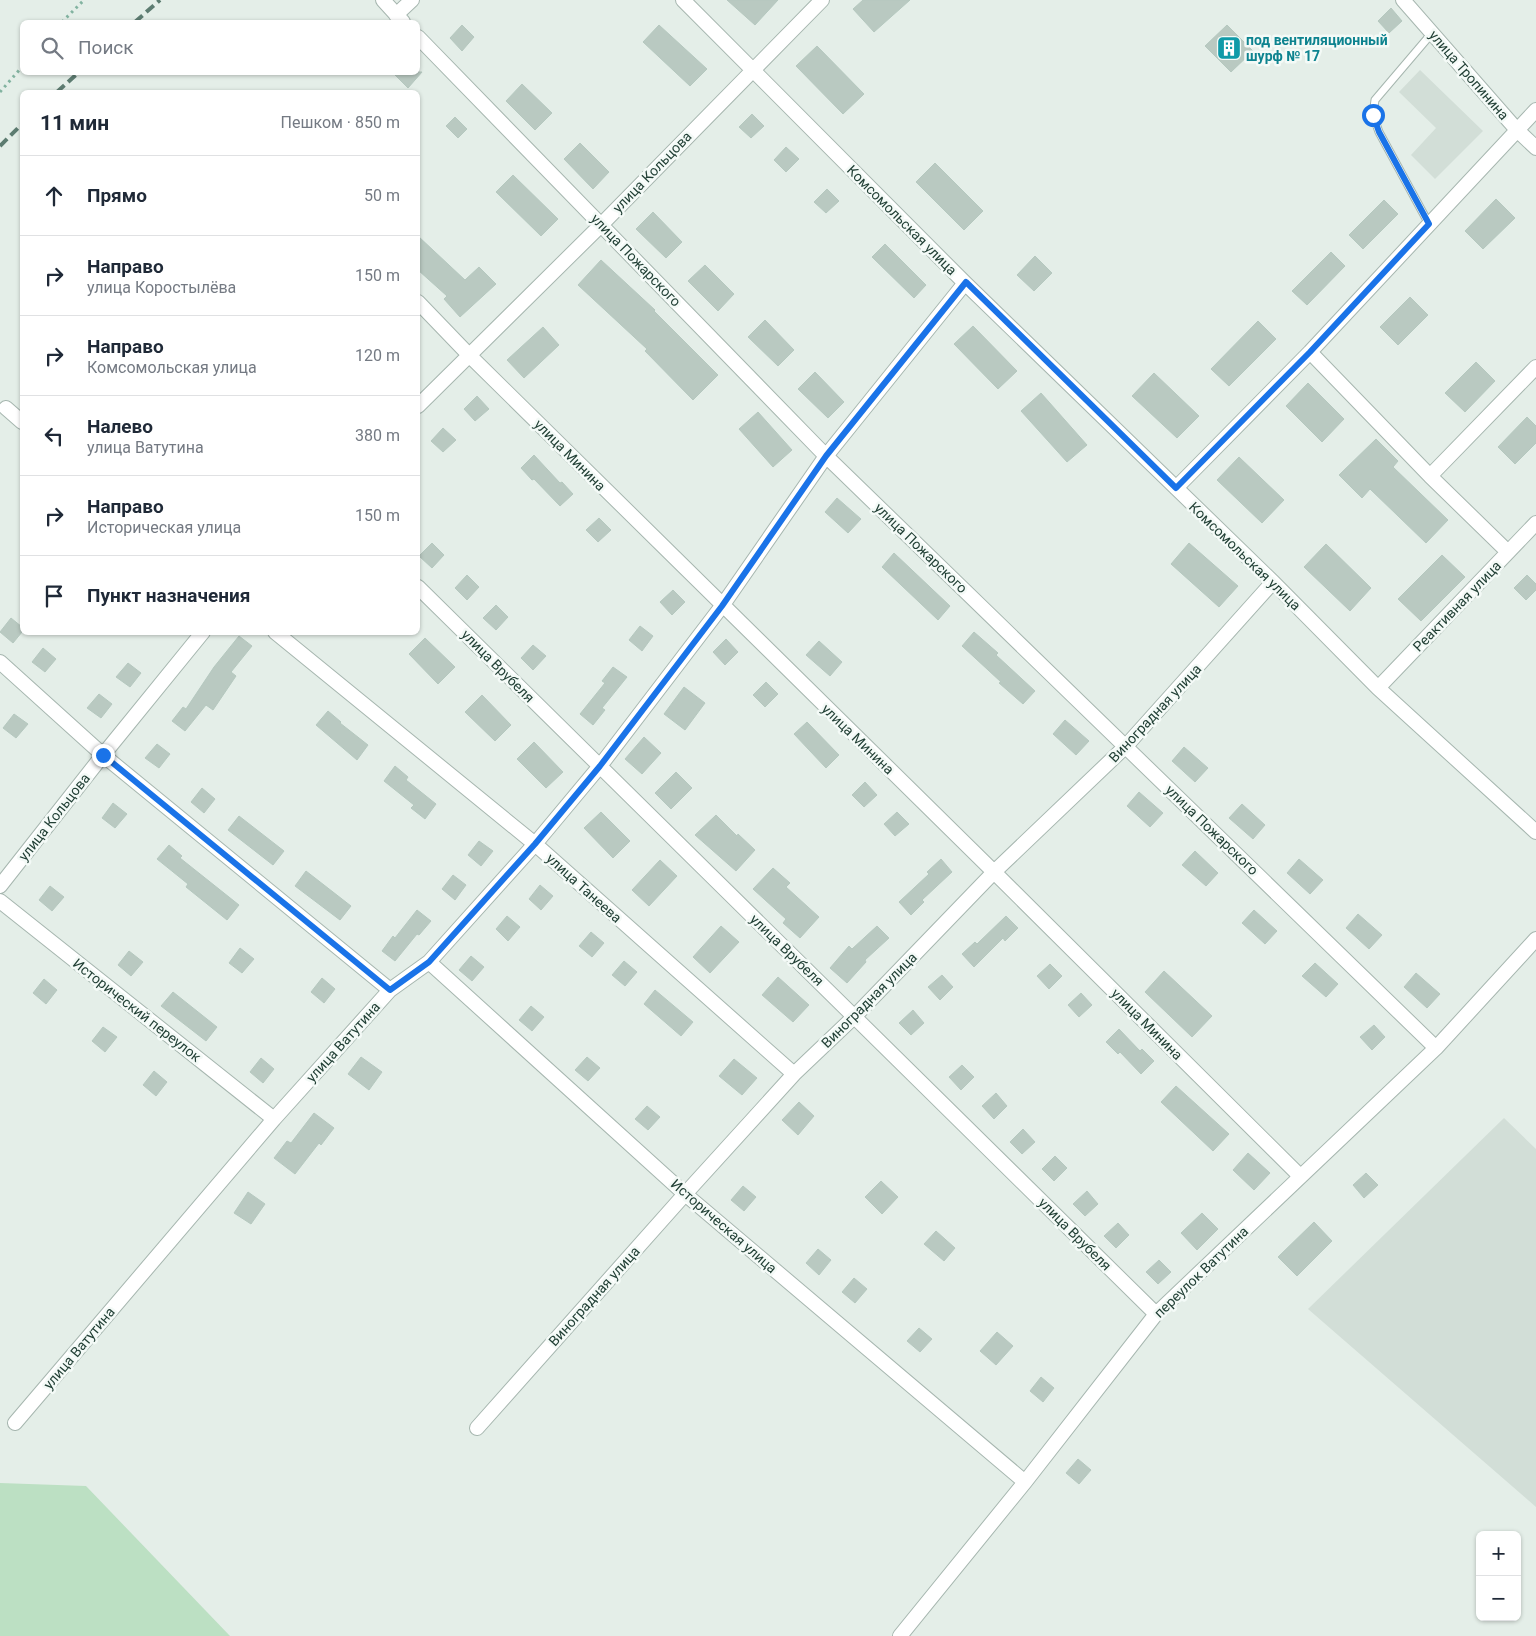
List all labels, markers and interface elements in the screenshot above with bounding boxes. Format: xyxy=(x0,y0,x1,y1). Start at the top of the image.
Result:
search box xyxy=(20,20,420,75)
street label: улица Тропинина xyxy=(1426,27,1512,123)
place label: под вентиляционный шурф № 17 xyxy=(1246,32,1388,64)
icon: search xyxy=(38,34,66,62)
building icon: под вентиляционный шурф № 17 xyxy=(1216,35,1242,61)
text: Поиск xyxy=(78,36,134,59)
route start xyxy=(1362,104,1385,127)
text: 11 мин xyxy=(40,111,109,135)
text: Пешком · 850 m xyxy=(281,113,400,132)
street label: улица Кольцова xyxy=(609,128,695,216)
street label: Комсомольская улица xyxy=(844,162,960,278)
icon: ahead xyxy=(40,182,68,210)
text: Прямо xyxy=(87,184,147,207)
text: 50 m xyxy=(364,186,400,205)
street label: улица Пожарского xyxy=(588,210,684,310)
text: Направо xyxy=(87,255,164,278)
icon: right xyxy=(40,262,68,290)
text: 150 m xyxy=(355,266,400,285)
text: улица Коростылёва xyxy=(87,278,236,297)
text: Направо xyxy=(87,335,164,358)
icon: right xyxy=(40,342,68,370)
text: 120 m xyxy=(355,346,400,365)
text: Комсомольская улица xyxy=(87,358,257,377)
text: Налево xyxy=(87,415,153,438)
street label: улица Минина xyxy=(531,416,609,494)
icon: left xyxy=(40,422,68,450)
text: 380 m xyxy=(355,426,400,445)
text: улица Ватутина xyxy=(87,438,204,457)
text: Направо xyxy=(87,495,164,518)
street label: Комсомольская улица xyxy=(1186,499,1304,613)
street label: улица Пожарского xyxy=(871,500,971,596)
icon: right xyxy=(40,502,68,530)
text: 150 m xyxy=(355,506,400,525)
text: Историческая улица xyxy=(87,518,241,537)
street label: Реактивная улица xyxy=(1410,557,1504,655)
icon: arrive xyxy=(40,582,68,610)
text: Пункт назначения xyxy=(87,584,250,607)
street label: улица Врубеля xyxy=(458,626,538,706)
street label: Виноградная улица xyxy=(1106,661,1204,765)
street label: улица Минина xyxy=(819,701,897,777)
route end xyxy=(92,744,115,767)
street label: улица Кольцова xyxy=(15,770,93,864)
street label: улица Пожарского xyxy=(1162,782,1262,878)
street label: улица Танеева xyxy=(543,850,625,926)
street label: улица Врубеля xyxy=(747,911,827,989)
street label: Виноградная улица xyxy=(818,949,920,1051)
street label: Исторический переулок xyxy=(70,955,204,1065)
street label: улица Минина xyxy=(1108,985,1186,1063)
street label: улица Ватутина xyxy=(303,999,383,1085)
street label: Историческая улица xyxy=(668,1176,780,1276)
street label: улица Врубеля xyxy=(1035,1194,1115,1274)
street label: переулок Ватутина xyxy=(1151,1223,1251,1321)
street label: Виноградная улица xyxy=(545,1243,643,1349)
street label: улица Ватутина xyxy=(40,1304,118,1392)
map controls xyxy=(1476,1531,1521,1621)
button: + xyxy=(1476,1531,1521,1576)
button: − xyxy=(1476,1576,1521,1621)

